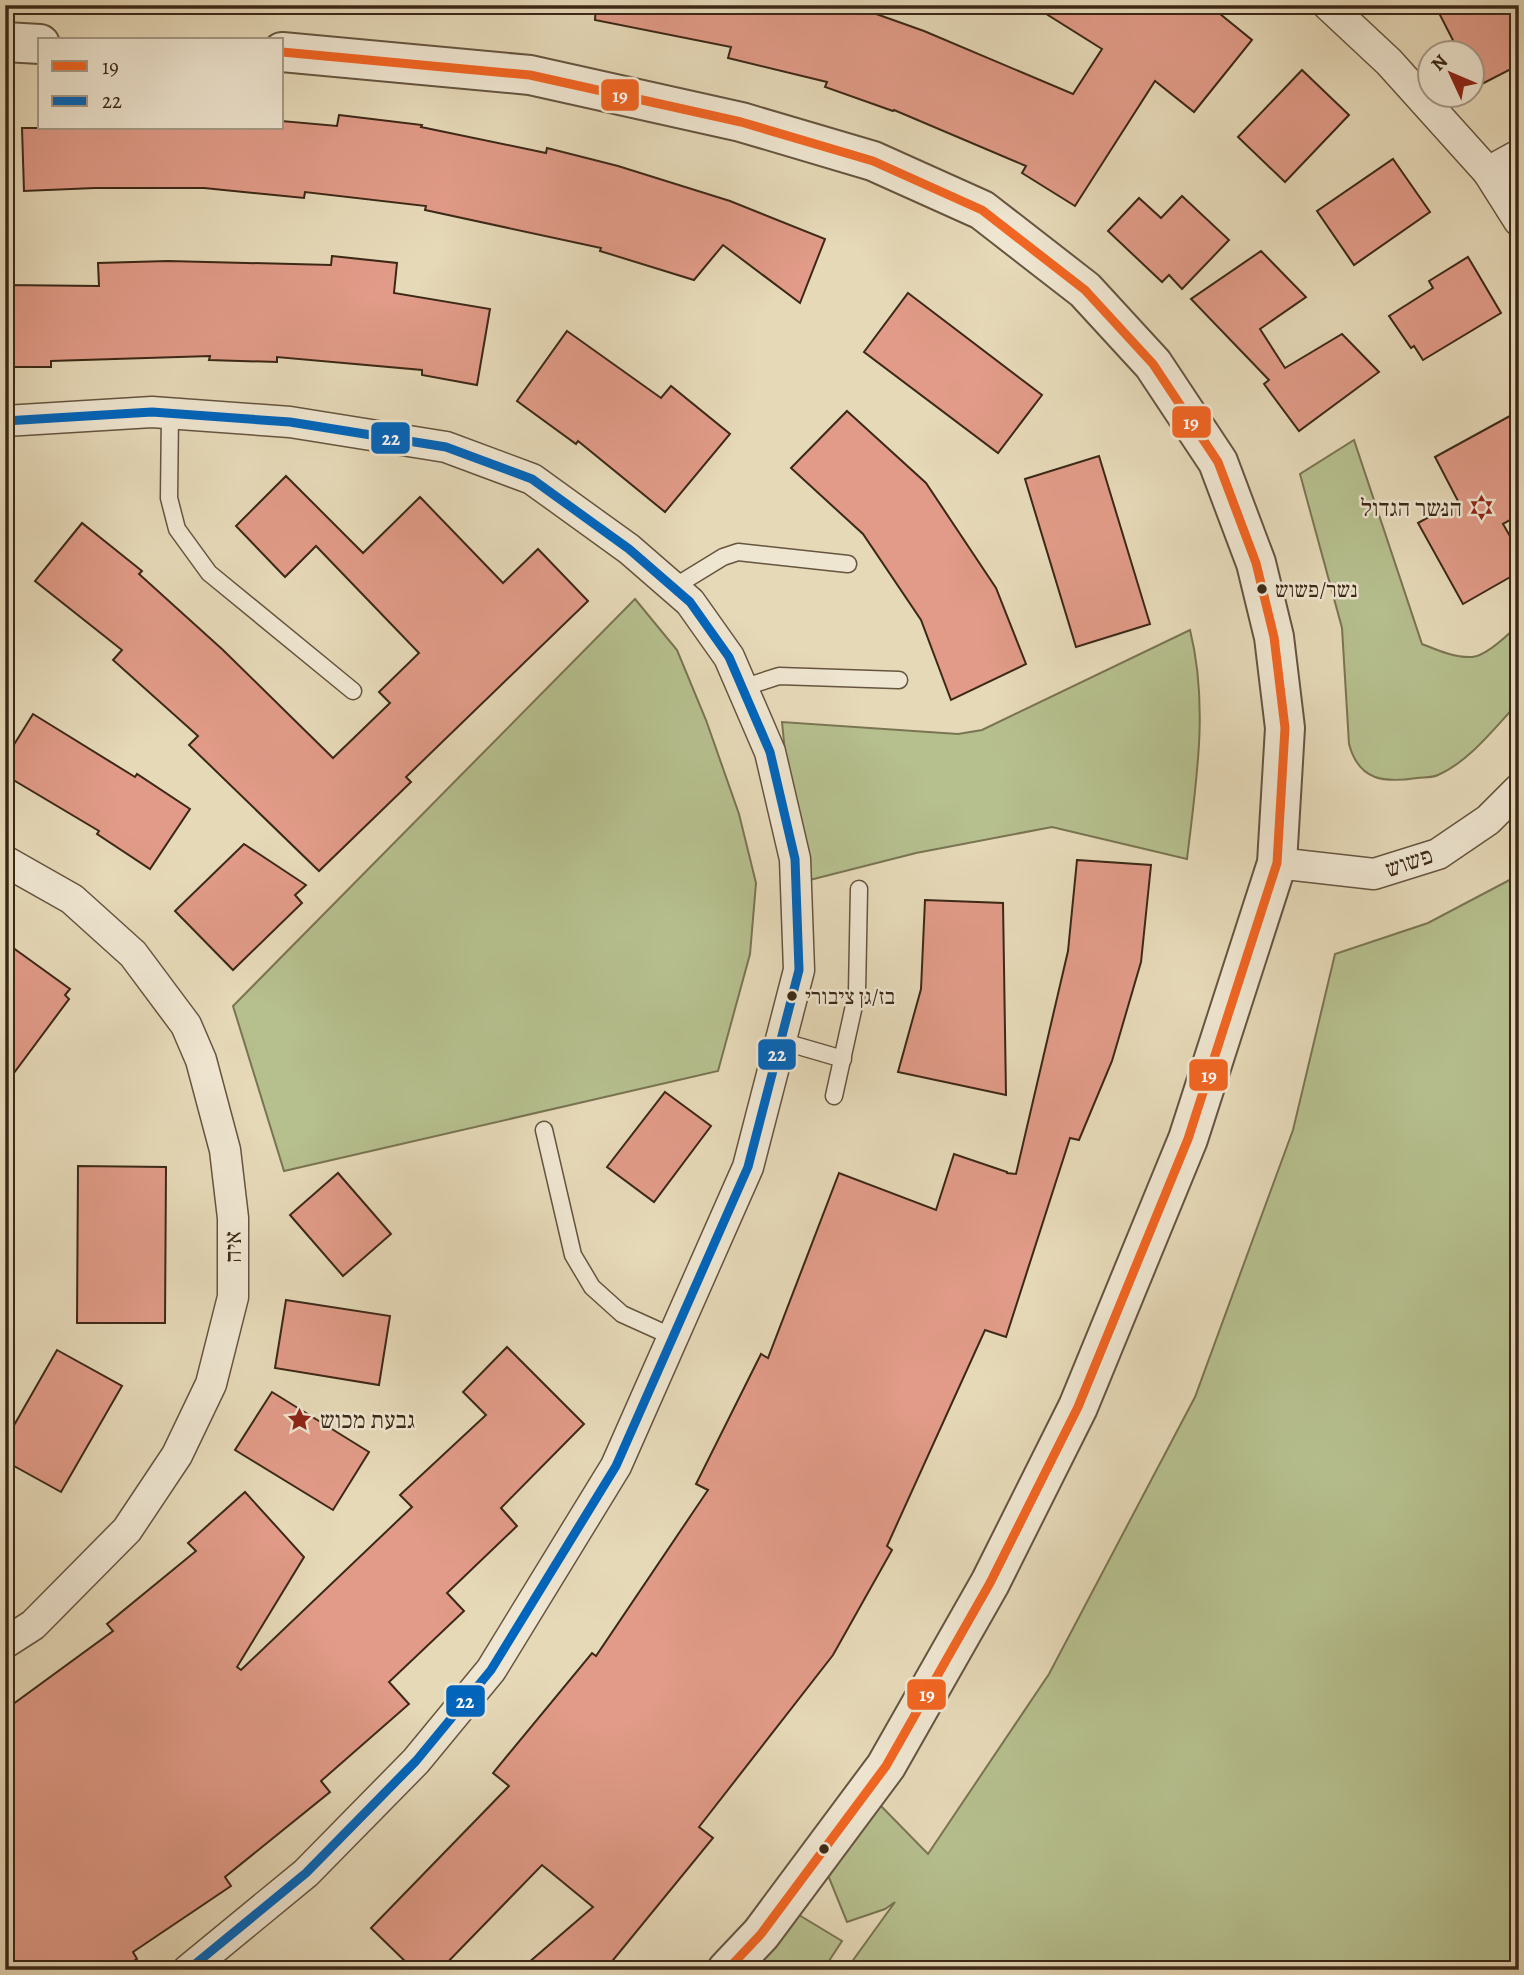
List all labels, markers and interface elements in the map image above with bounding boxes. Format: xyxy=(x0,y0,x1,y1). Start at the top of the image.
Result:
legend xyxy=(38,38,284,130)
north arrow xyxy=(1416,38,1486,108)
text: N xyxy=(1425,49,1454,77)
text: 19 xyxy=(102,53,119,81)
line badge: 19 xyxy=(600,78,640,112)
text: 19 xyxy=(612,83,628,109)
text: 22 xyxy=(102,87,122,115)
line badge: 19 xyxy=(1171,405,1212,439)
text: 19 xyxy=(1183,410,1199,436)
line badge: 22 xyxy=(370,421,411,455)
text: 22 xyxy=(382,426,400,452)
place label: הנשר הגדול xyxy=(1360,492,1462,524)
synagogue icon: הנשר הגדול xyxy=(1468,494,1496,522)
place label: נשר/פשוש xyxy=(1275,575,1358,605)
marker: נשר/פשוש xyxy=(1255,582,1269,596)
street label: פשוש xyxy=(1381,839,1437,885)
place label: בז/גן ציבורי xyxy=(805,982,895,1012)
marker: בז/גן ציבורי xyxy=(785,989,799,1003)
line badge: 22 xyxy=(757,1038,797,1071)
text: 22 xyxy=(768,1042,786,1068)
line badge: 19 xyxy=(1188,1058,1229,1092)
text: 19 xyxy=(1201,1063,1217,1089)
street label: איה xyxy=(217,1231,249,1263)
place label: גבעת מכוש xyxy=(320,1404,415,1436)
place icon: גבעת מכוש xyxy=(286,1406,314,1434)
line badge: 19 xyxy=(906,1678,947,1711)
text: 19 xyxy=(919,1682,935,1708)
line badge: 22 xyxy=(445,1684,486,1718)
text: 22 xyxy=(456,1689,474,1715)
unlabelled marker xyxy=(817,1842,831,1856)

